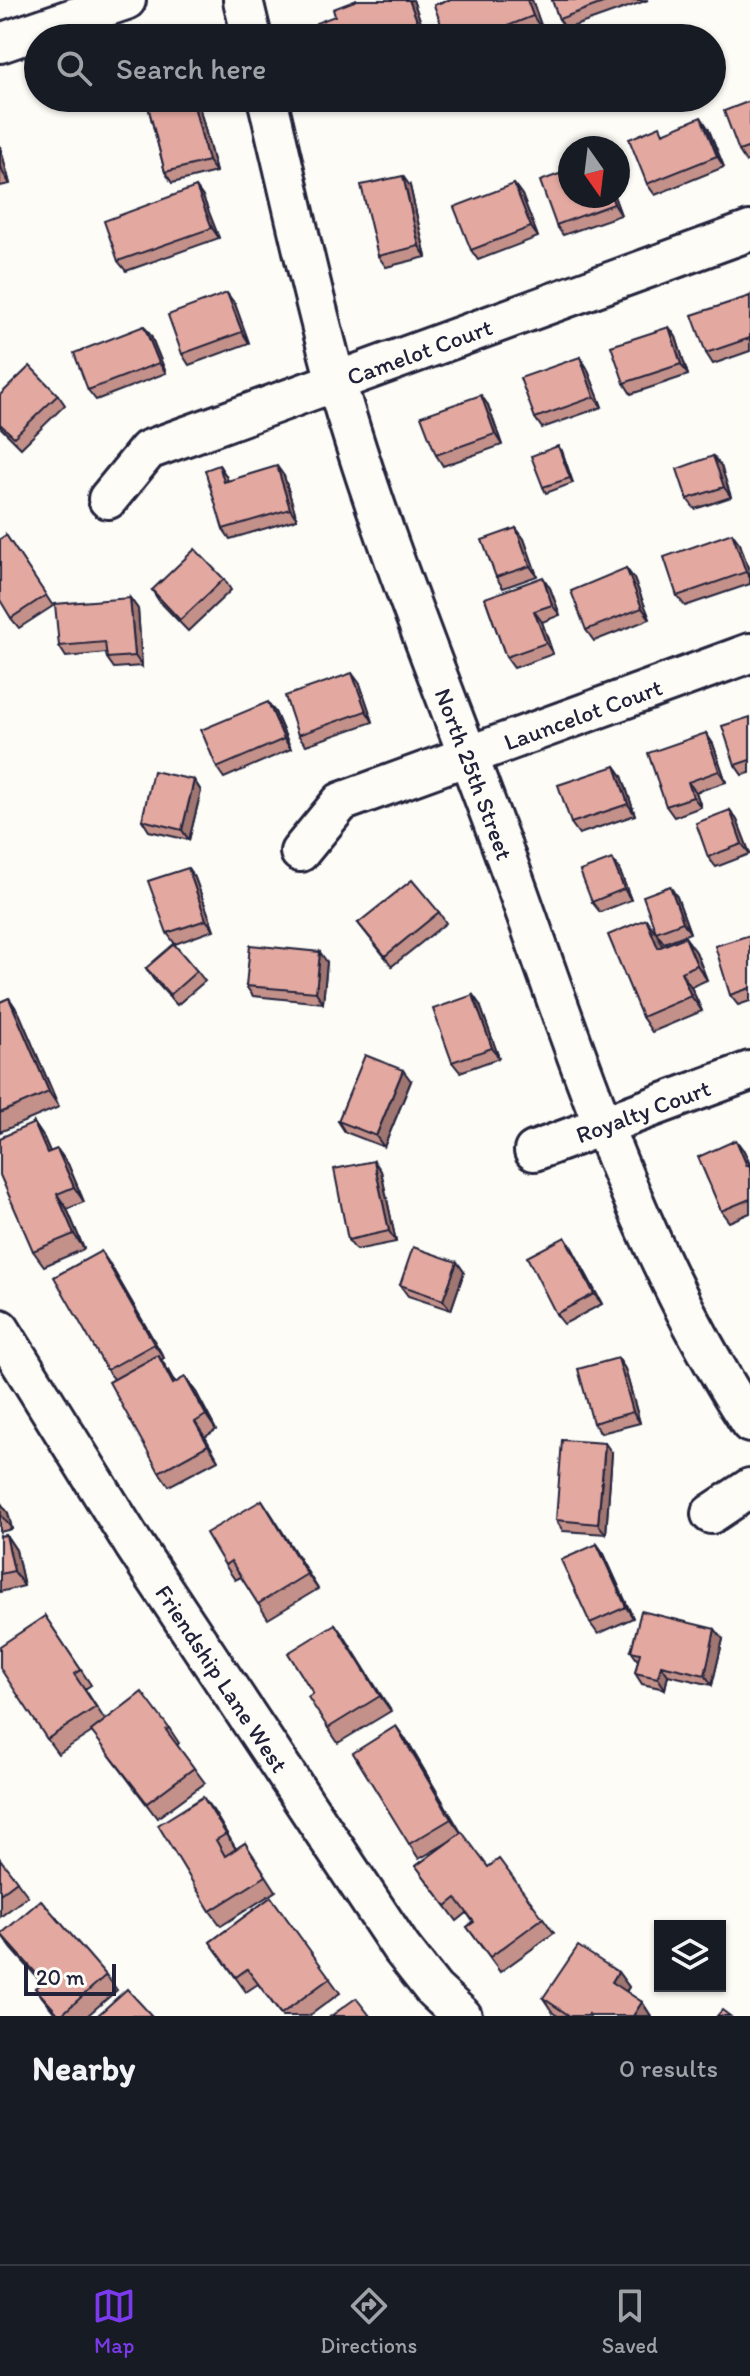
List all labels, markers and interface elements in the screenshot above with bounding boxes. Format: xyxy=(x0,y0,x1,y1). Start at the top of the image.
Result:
search box xyxy=(24,24,726,112)
icon: search xyxy=(52,46,96,90)
text: Search here xyxy=(116,50,266,87)
north arrow xyxy=(558,136,630,208)
street label: Camelot Court xyxy=(343,312,496,391)
street label: Launcelot Court xyxy=(500,672,666,756)
street label: North 25th Street xyxy=(429,684,520,864)
street label: Royalty Court xyxy=(572,1073,714,1149)
street label: Friendship Lane West xyxy=(150,1579,295,1778)
map controls xyxy=(654,1920,726,1992)
button: layers xyxy=(654,1920,726,1992)
scale bar xyxy=(24,1960,116,1996)
text: 20 m xyxy=(36,1964,85,1991)
text: Nearby xyxy=(32,2048,135,2089)
text: 0 results xyxy=(619,2052,718,2084)
tab: Map xyxy=(92,2284,136,2359)
tab: Directions xyxy=(321,2284,417,2359)
tab: Saved xyxy=(602,2284,658,2359)

